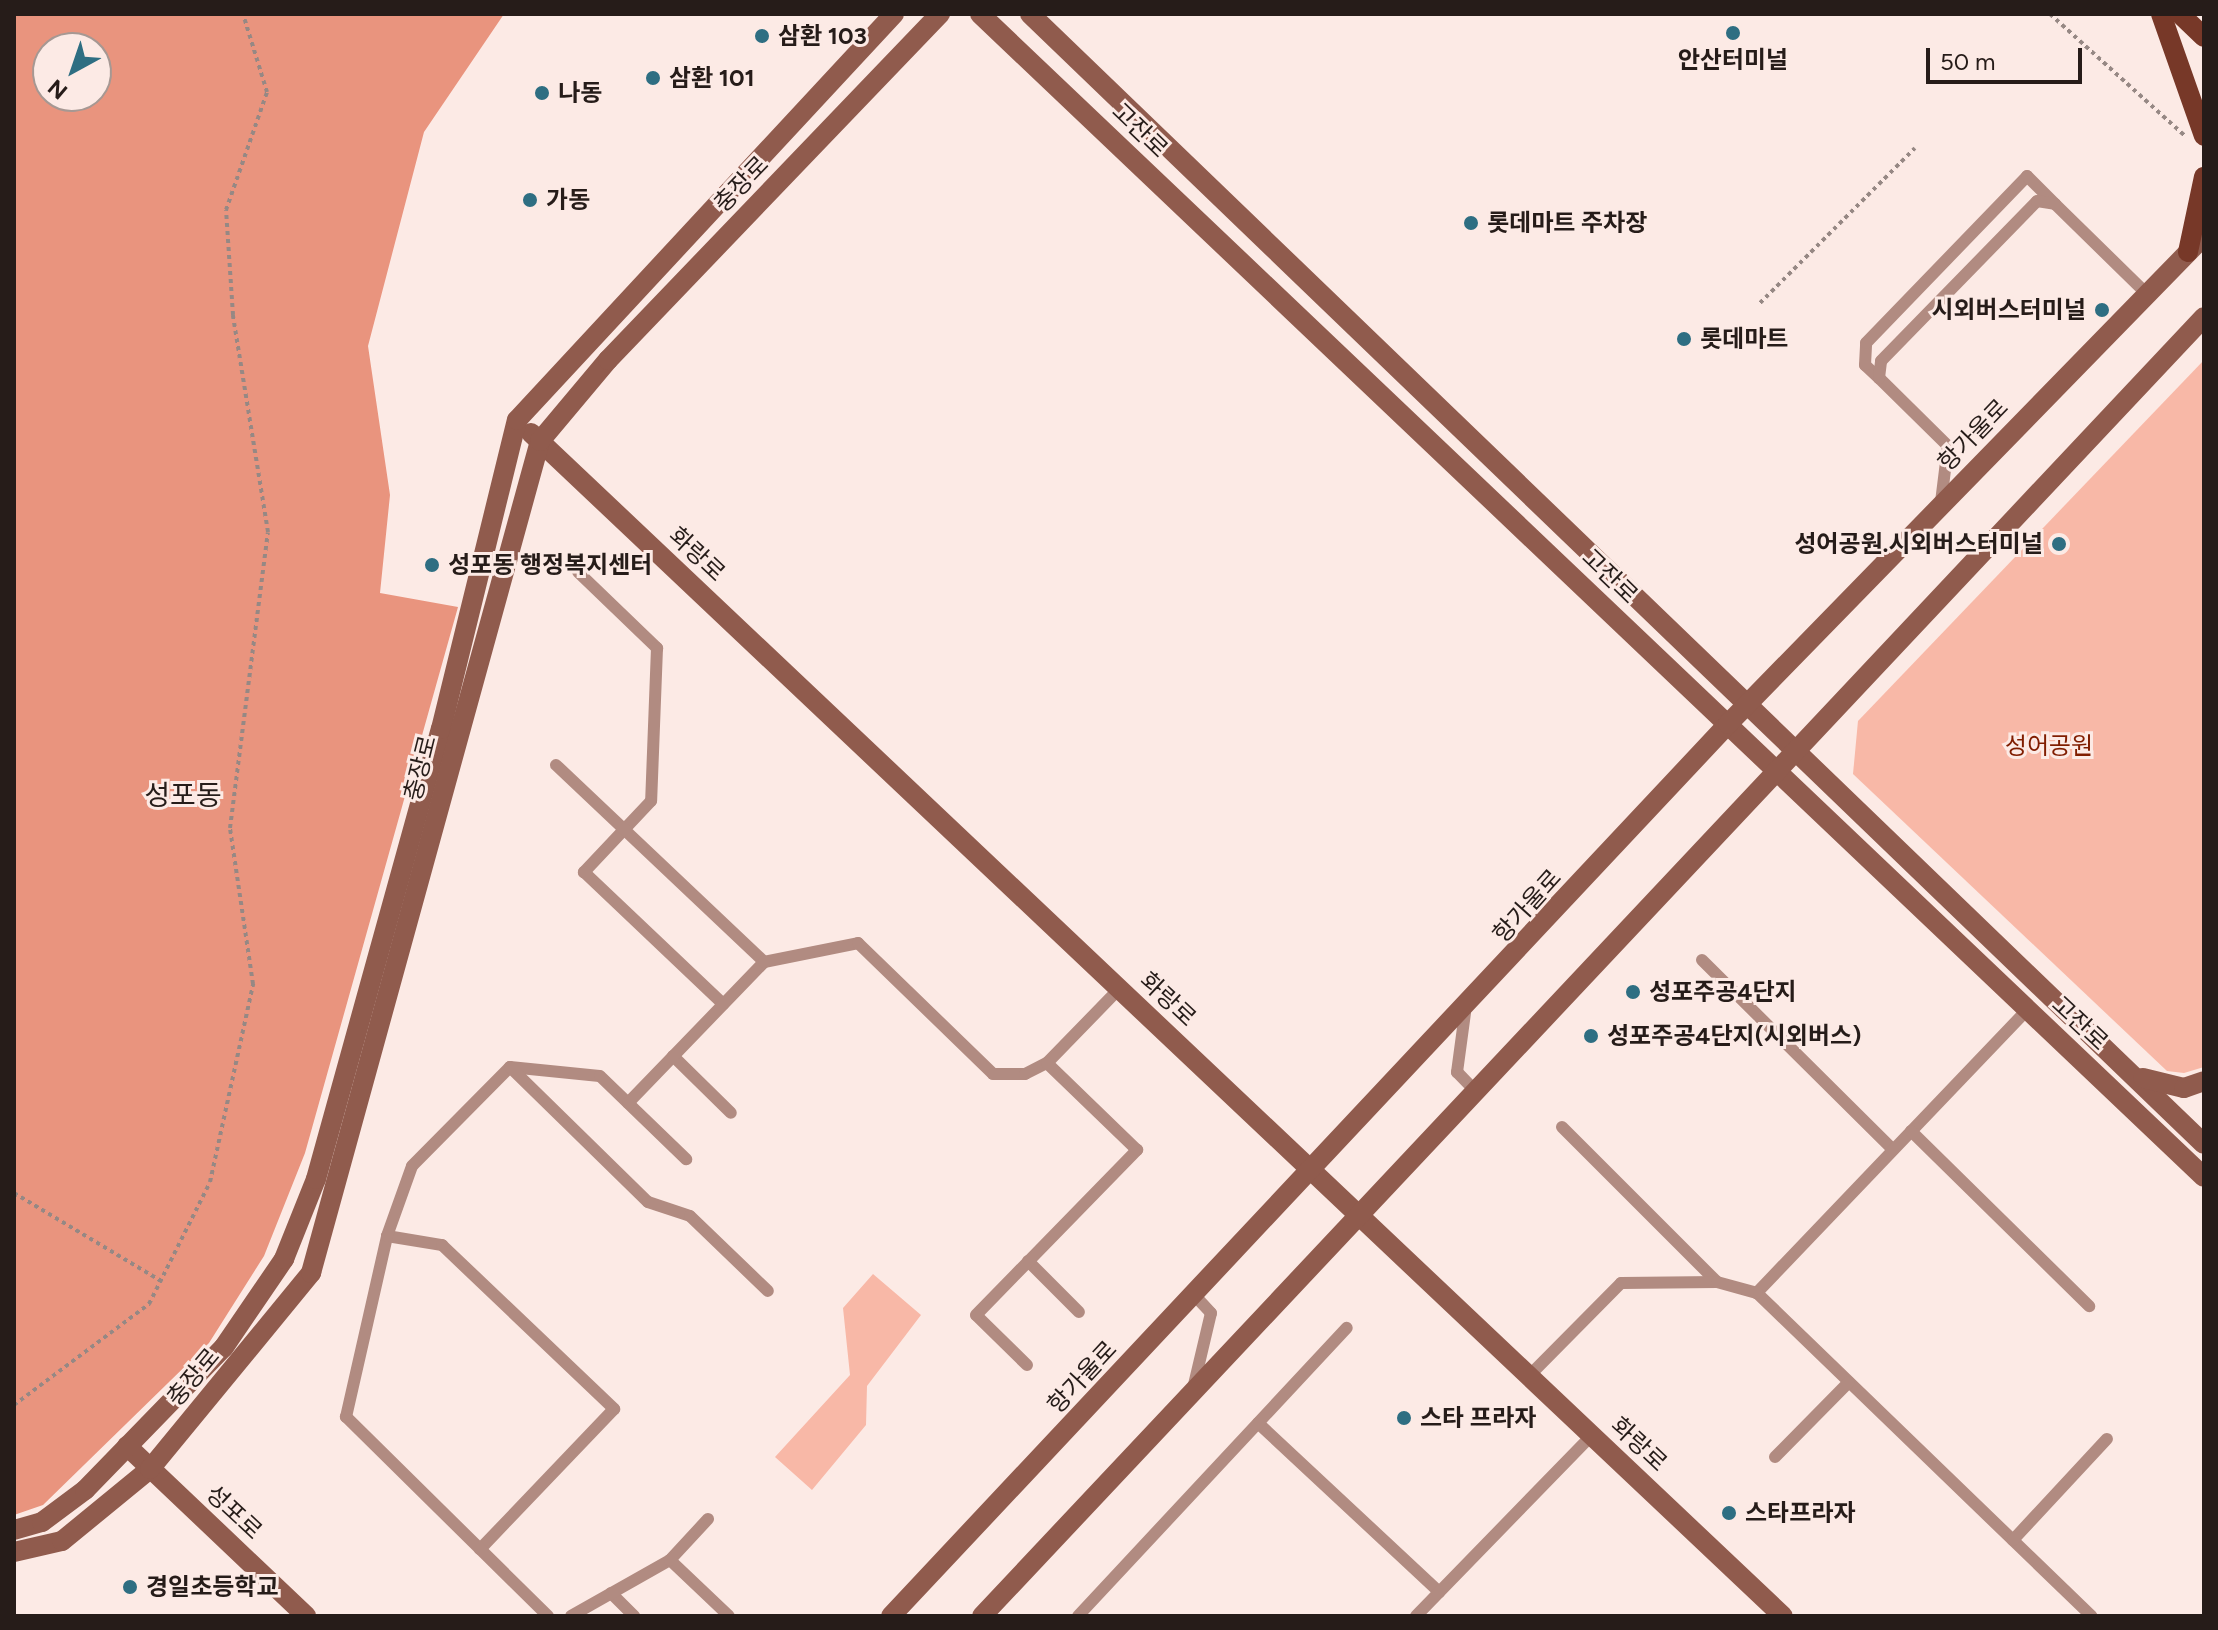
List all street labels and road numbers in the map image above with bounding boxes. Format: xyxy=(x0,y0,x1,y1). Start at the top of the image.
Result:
street label: 고잔로 xyxy=(1106,97,1174,163)
street label: 충장로 xyxy=(708,150,774,218)
street label: 항가울로 xyxy=(1932,393,2014,477)
street label: 화랑로 xyxy=(663,521,731,587)
street label: 고잔로 xyxy=(1576,543,1644,609)
street label: 충장로 xyxy=(398,732,442,804)
street label: 항가울로 xyxy=(1487,864,1567,948)
street label: 화랑로 xyxy=(1134,966,1202,1032)
street label: 고잔로 xyxy=(2046,990,2114,1056)
street label: 항가울로 xyxy=(1041,1335,1123,1419)
street label: 충장로 xyxy=(161,1342,225,1412)
street label: 화랑로 xyxy=(1605,1411,1673,1477)
street label: 성포로 xyxy=(200,1479,268,1545)

